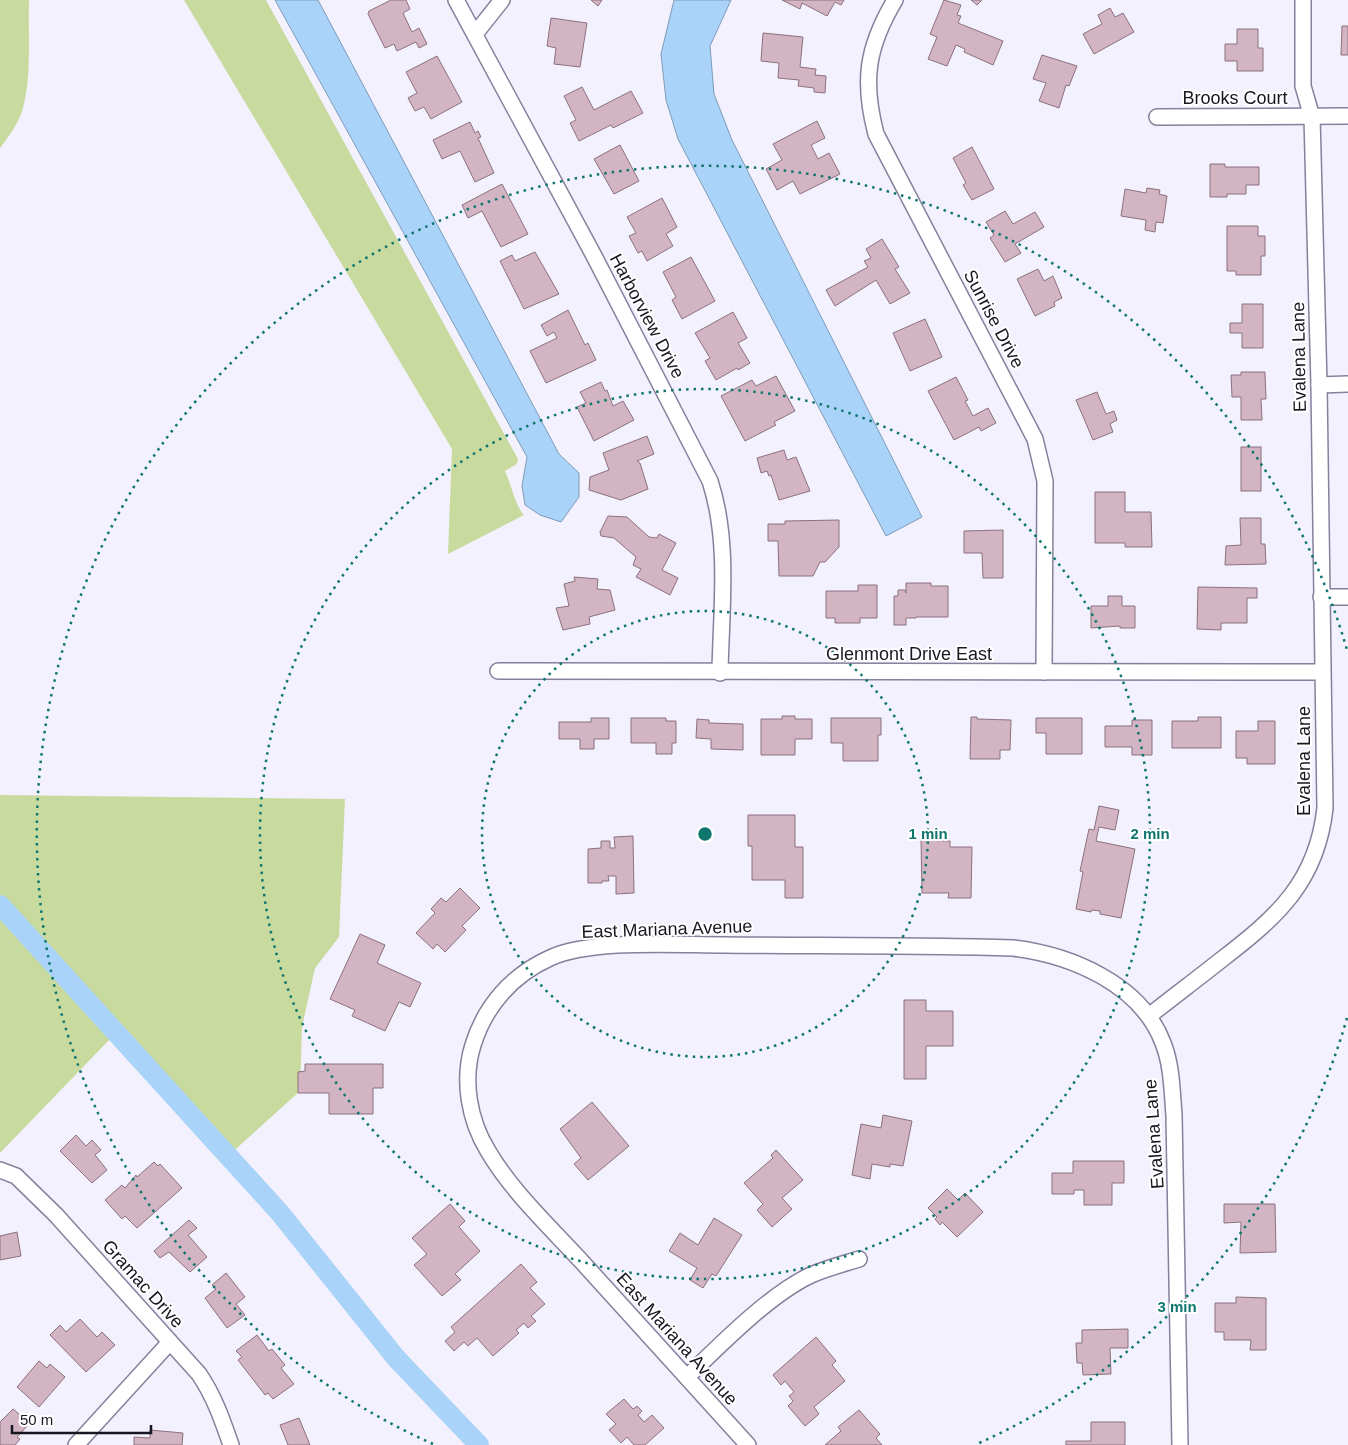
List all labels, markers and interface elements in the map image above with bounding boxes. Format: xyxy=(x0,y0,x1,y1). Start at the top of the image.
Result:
street label: Brooks Court xyxy=(1182,88,1288,108)
street label: Harborview Drive xyxy=(606,250,688,382)
street label: Sunrise Drive xyxy=(960,267,1028,371)
street label: Evalena Lane xyxy=(1288,302,1310,412)
street label: Glenmont Drive East xyxy=(826,644,992,664)
street label: Evalena Lane xyxy=(1294,706,1314,816)
centre of rings xyxy=(696,825,714,843)
text: 1 min xyxy=(908,825,948,842)
text: 2 min xyxy=(1130,825,1170,842)
street label: East Mariana Avenue xyxy=(581,916,753,942)
street label: Evalena Lane xyxy=(1140,1078,1168,1190)
street label: Gramac Drive xyxy=(98,1236,188,1332)
street label: East Mariana Avenue xyxy=(612,1269,742,1409)
text: 3 min xyxy=(1157,1298,1197,1315)
scale bar xyxy=(12,1402,151,1434)
text: 50 m xyxy=(20,1411,53,1428)

